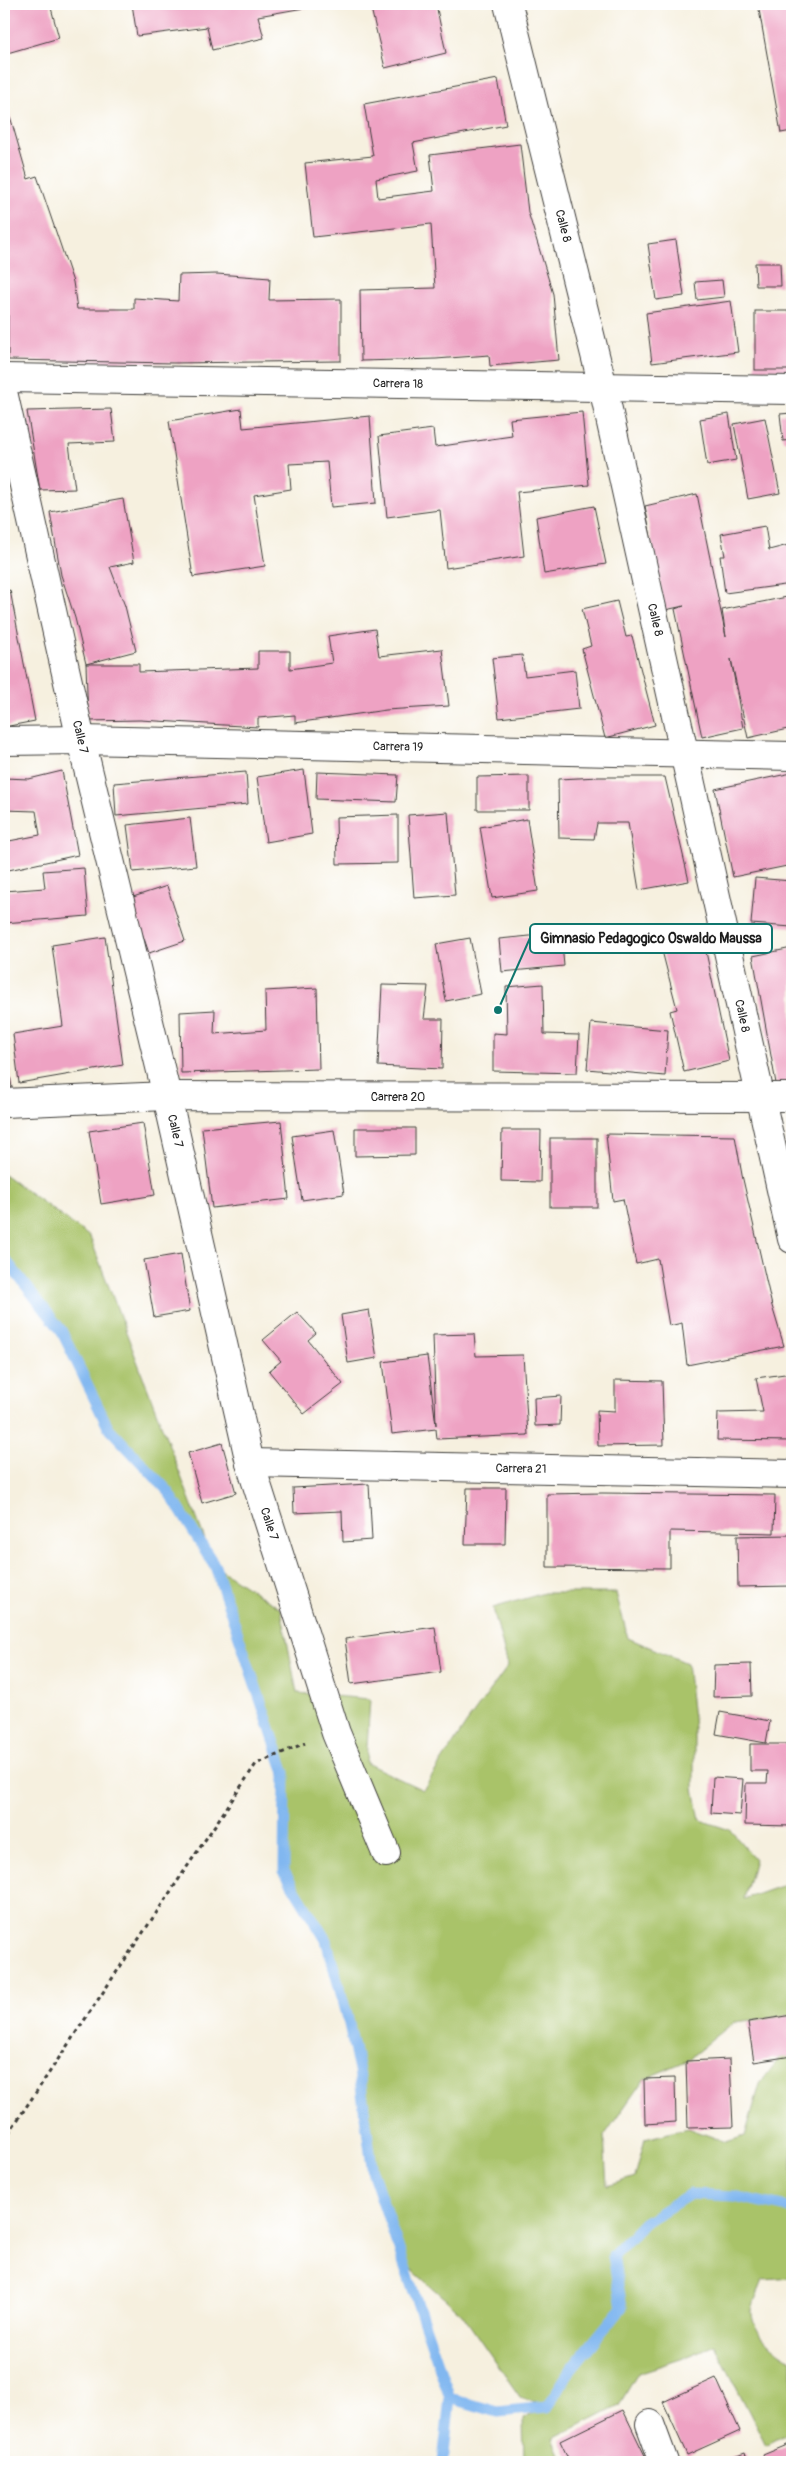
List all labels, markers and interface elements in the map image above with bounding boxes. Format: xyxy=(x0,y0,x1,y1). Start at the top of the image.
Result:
street label: Calle 8 xyxy=(552,208,574,244)
street label: Carrera 18 xyxy=(373,376,423,392)
street label: Calle 8 xyxy=(644,602,666,638)
street label: Calle 7 xyxy=(69,719,91,756)
street label: Carrera 19 xyxy=(373,739,423,755)
callout: Gimnasio Pedagogico Oswaldo Maussa xyxy=(530,924,772,953)
text: Gimnasio Pedagogico Oswaldo Maussa xyxy=(540,930,762,947)
street label: Calle 8 xyxy=(731,998,753,1034)
street label: Carrera 20 xyxy=(371,1090,425,1105)
street label: Calle 7 xyxy=(164,1113,186,1150)
street label: Carrera 21 xyxy=(495,1461,547,1477)
street label: Calle 7 xyxy=(257,1506,282,1543)

